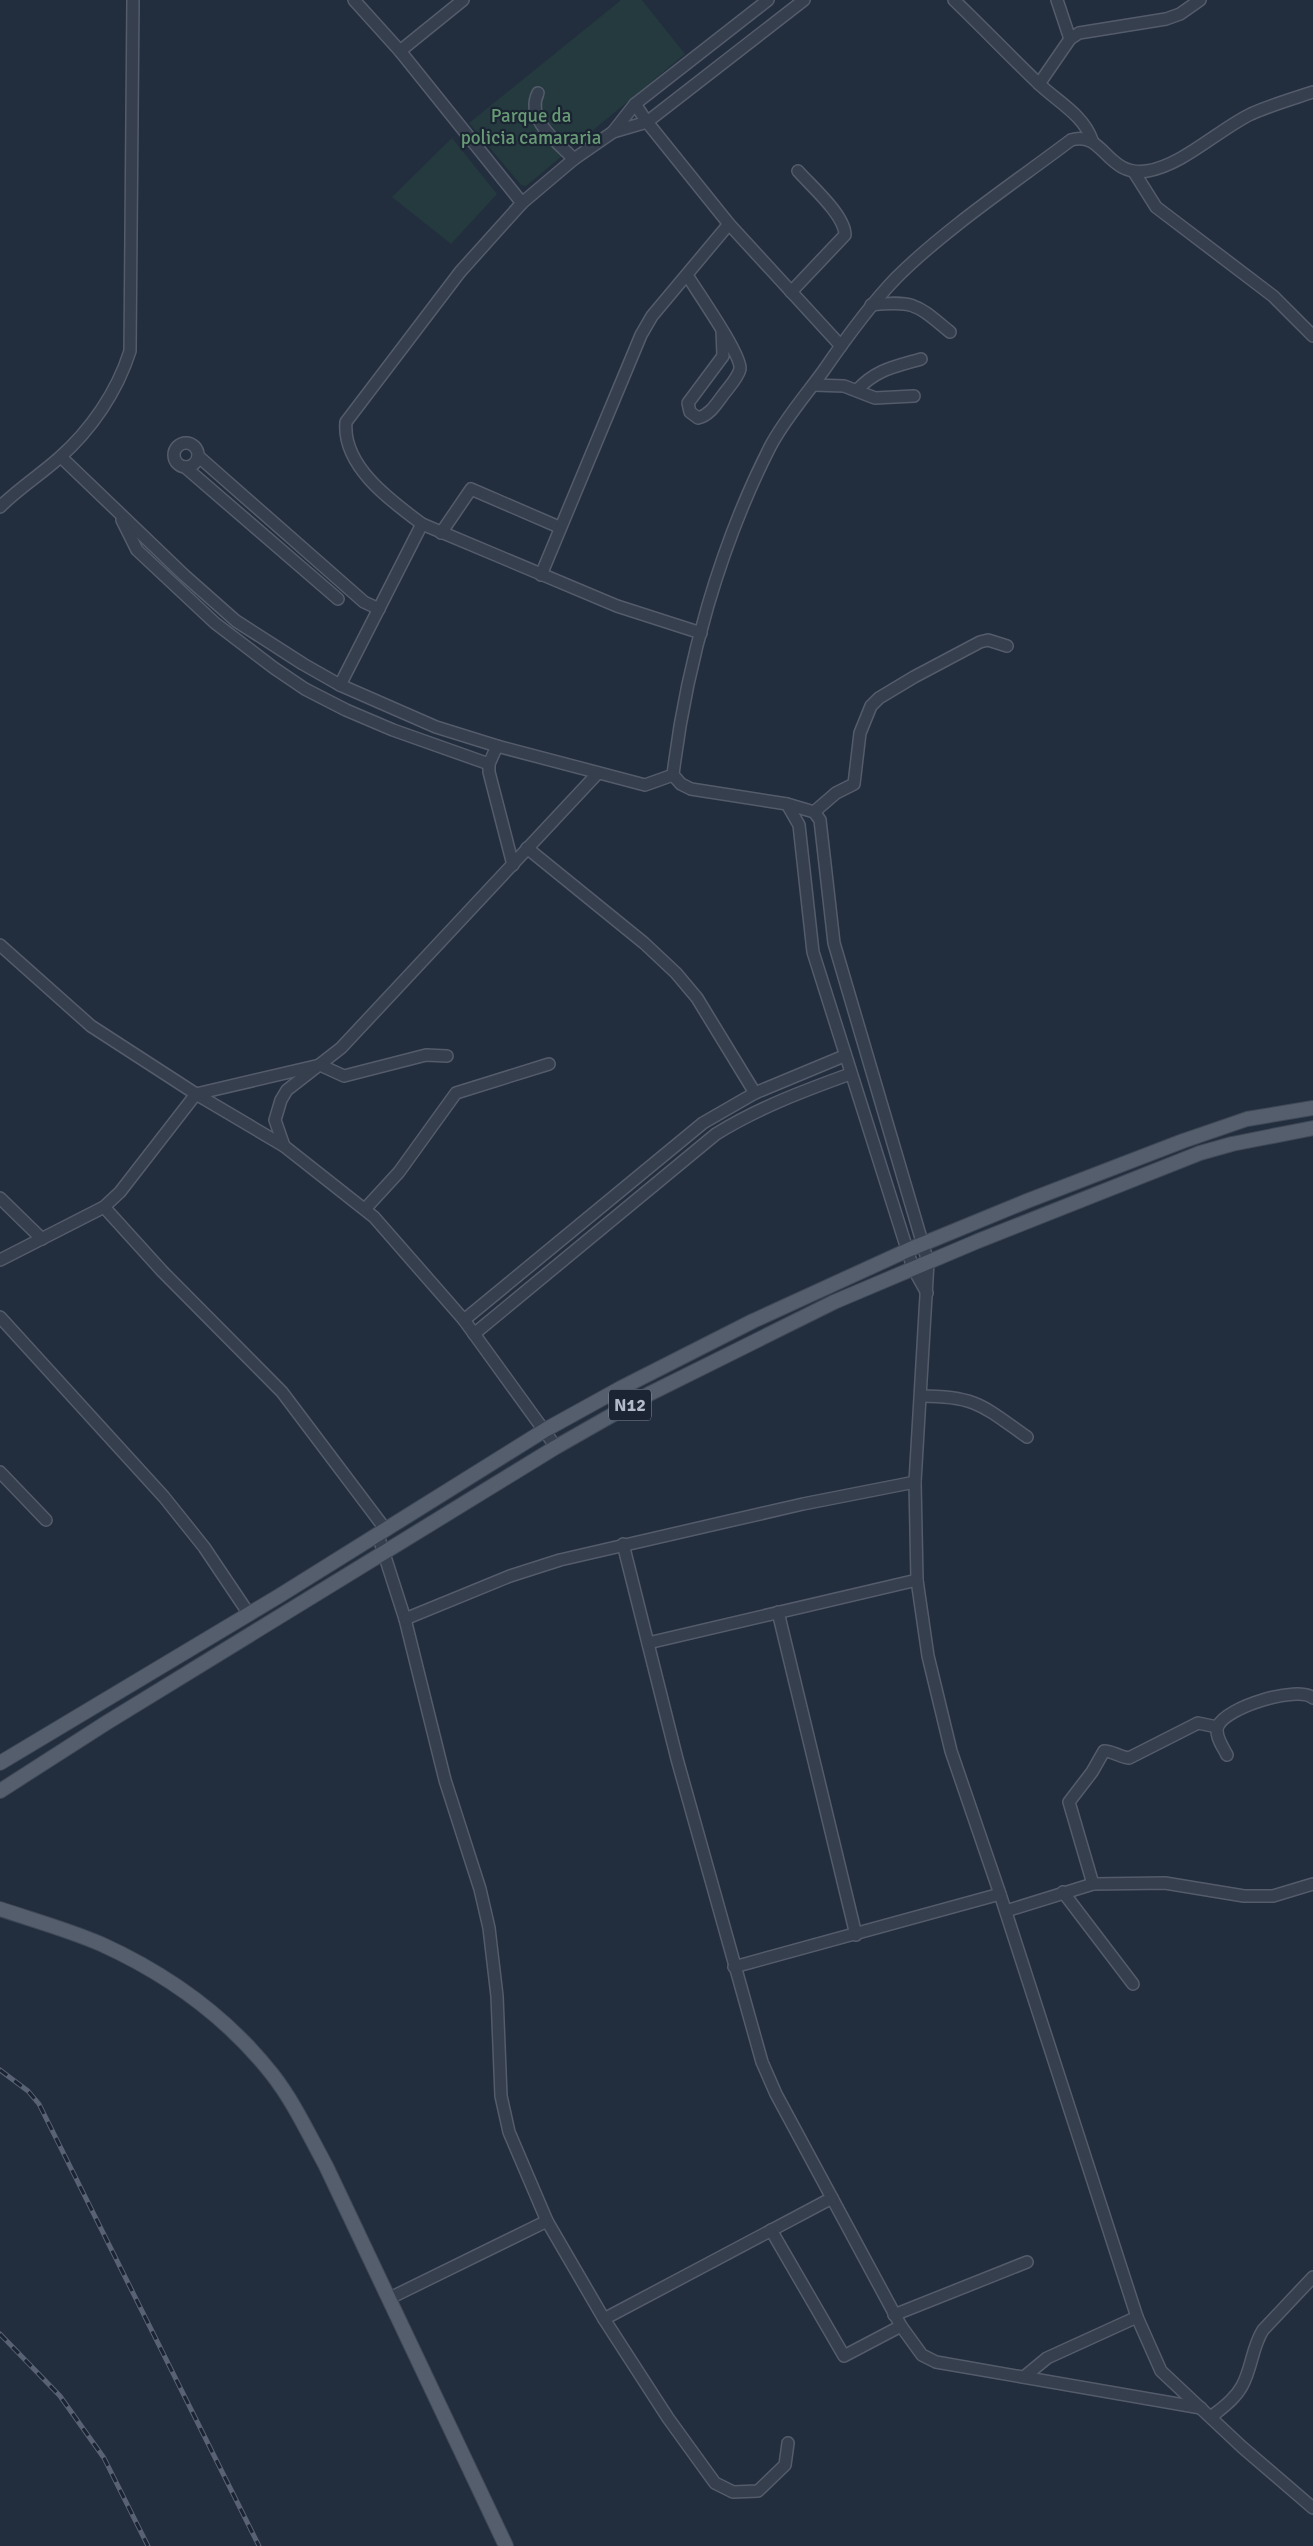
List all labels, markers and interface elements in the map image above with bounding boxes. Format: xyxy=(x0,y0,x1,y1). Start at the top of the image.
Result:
park label: Parque da policia camararia xyxy=(461,104,601,150)
road number: N12 xyxy=(609,1390,651,1420)

